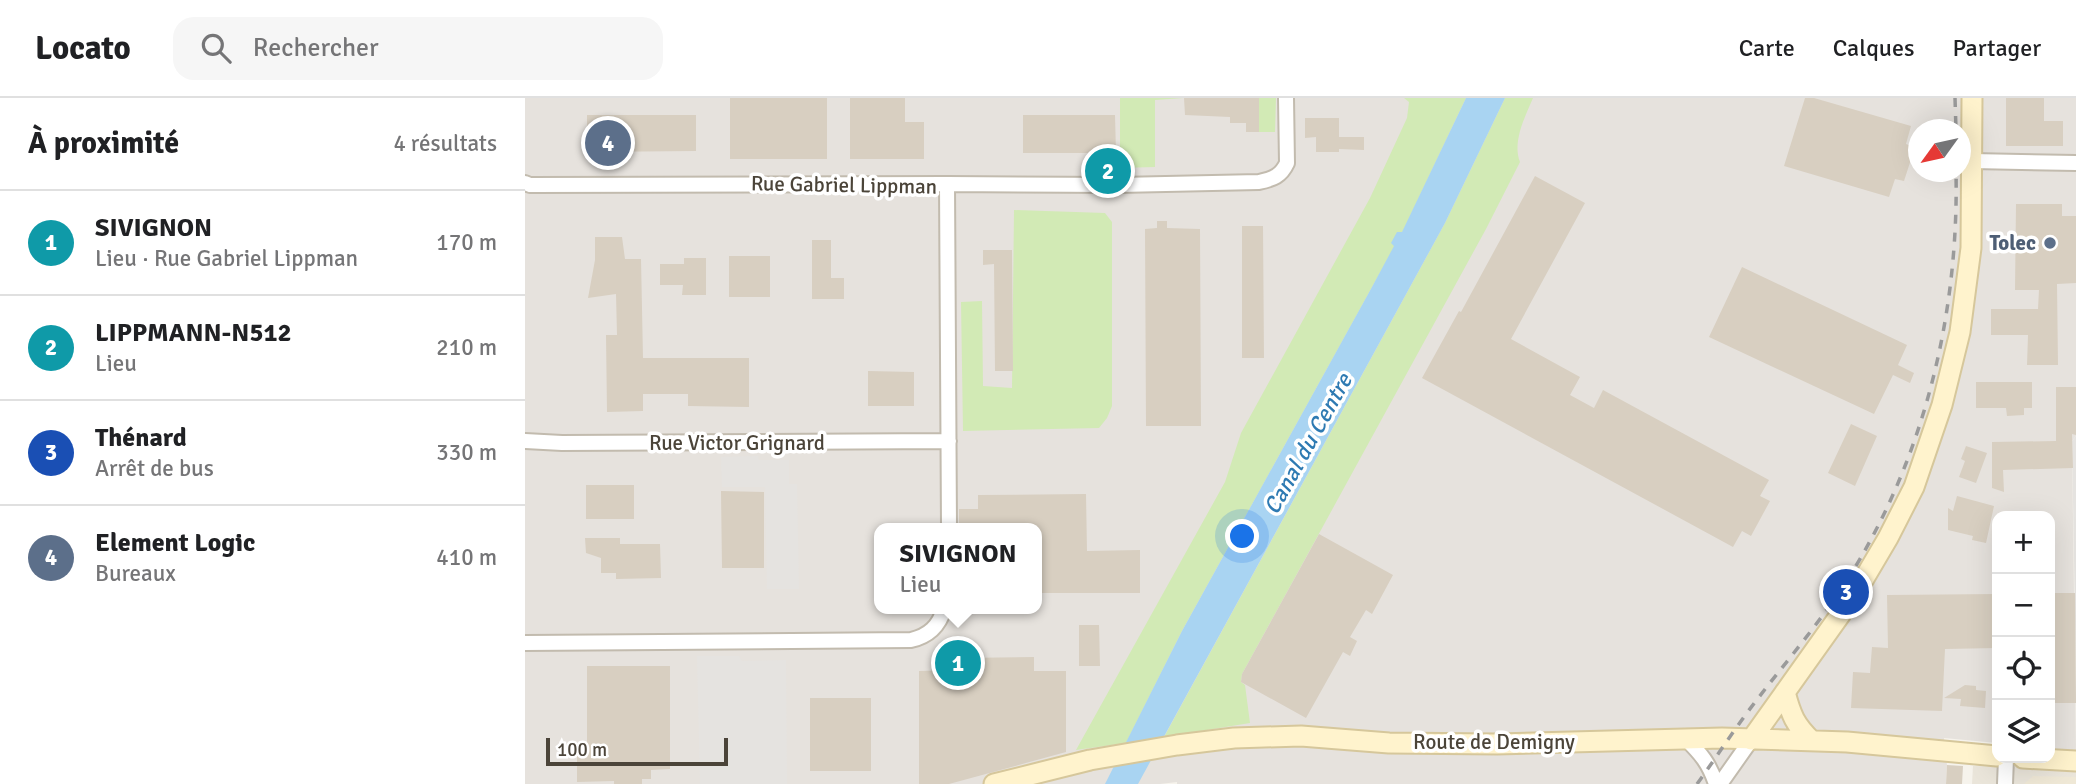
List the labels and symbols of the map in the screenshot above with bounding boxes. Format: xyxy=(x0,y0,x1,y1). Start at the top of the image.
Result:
pin: 4 xyxy=(585,117,631,169)
north arrow xyxy=(1908,119,1971,182)
pin: 2 xyxy=(1085,145,1131,197)
street label: Rue Gabriel Lippman xyxy=(751,170,937,200)
place label: Tolec xyxy=(1989,230,2036,256)
marker: Tolec xyxy=(2042,235,2058,251)
water label: Canal du Centre xyxy=(1257,367,1359,520)
street label: Rue Victor Grignard xyxy=(649,430,825,456)
your location xyxy=(1225,519,1259,553)
pin: 3 xyxy=(1823,566,1869,618)
pin: 1 xyxy=(935,637,981,689)
street label: Route de Demigny xyxy=(1413,729,1575,755)
scale bar xyxy=(546,735,728,767)

